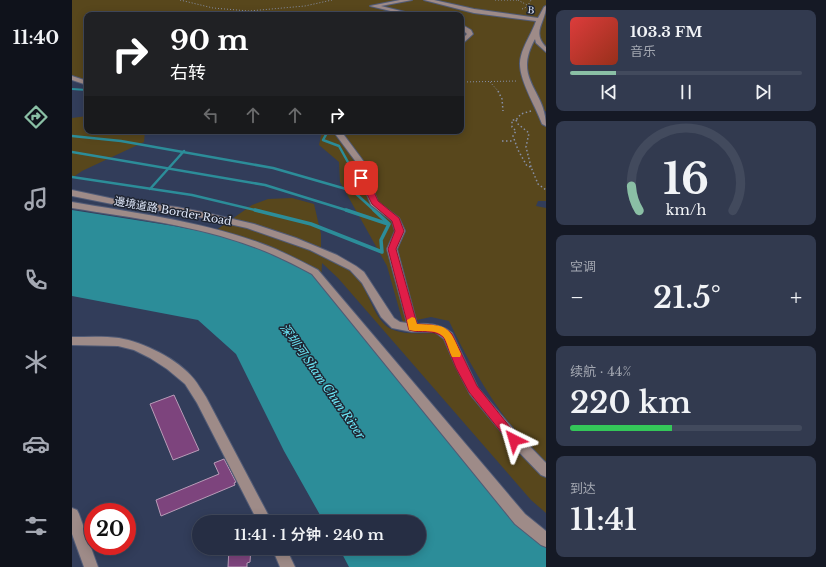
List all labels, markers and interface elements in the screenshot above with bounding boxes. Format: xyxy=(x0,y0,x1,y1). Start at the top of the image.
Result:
street label: B xyxy=(527,4,535,16)
text: 103.3 FM xyxy=(630,22,702,41)
text: 90 m xyxy=(170,23,248,58)
text: 11:40 xyxy=(13,27,59,49)
icon: right xyxy=(104,28,156,80)
text: 音乐 xyxy=(630,43,656,60)
text: 右转 xyxy=(170,62,206,84)
icon: previous xyxy=(598,81,620,103)
icon: pause xyxy=(675,81,697,103)
icon: next xyxy=(752,81,774,103)
icon: directions xyxy=(22,103,50,131)
icon: left xyxy=(200,104,222,126)
icon: ahead xyxy=(242,104,264,126)
icon: ahead xyxy=(284,104,306,126)
icon: right xyxy=(326,104,348,126)
text: 16 xyxy=(663,154,709,205)
pin xyxy=(344,161,378,195)
icon: arrive xyxy=(350,167,372,189)
icon: music xyxy=(22,185,50,213)
street label: 邊境道路 Border Road xyxy=(113,194,233,228)
text: km/h xyxy=(666,200,706,218)
text: 空调 xyxy=(570,258,596,275)
icon: phone xyxy=(22,266,50,294)
text: 21.5° xyxy=(653,279,721,316)
text: − xyxy=(570,284,584,311)
text: + xyxy=(790,284,802,311)
water label: 深圳河 Sham Chun River xyxy=(277,320,369,442)
icon: climate xyxy=(22,348,50,376)
text: 续航 · 44% xyxy=(570,363,631,380)
text: 220 km xyxy=(570,384,691,421)
position arrow xyxy=(493,419,535,461)
icon: car xyxy=(22,430,50,458)
text: 到达 xyxy=(570,480,596,497)
text: 11:41 xyxy=(570,501,637,538)
speed limit sign: 20 xyxy=(84,503,136,555)
icon: filters xyxy=(22,512,50,540)
text: 11:41 · 1 分钟 · 240 m xyxy=(234,525,384,544)

